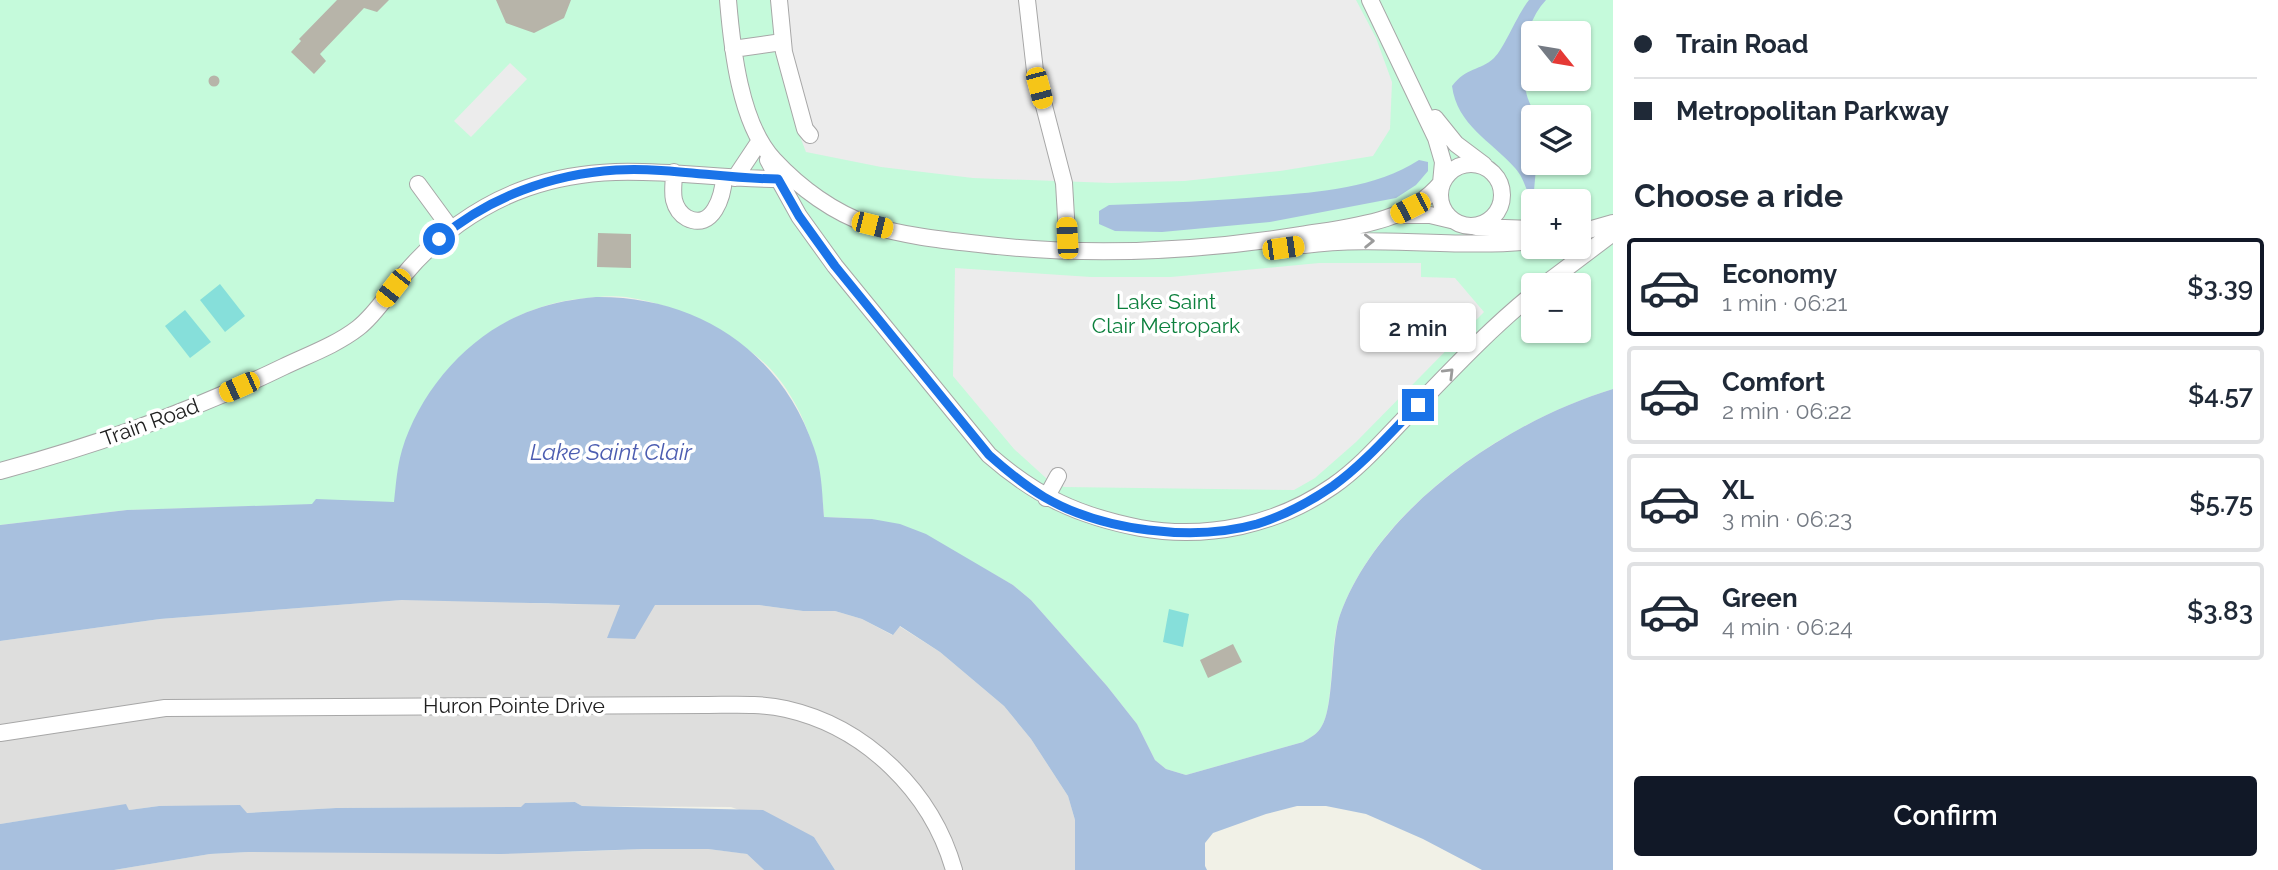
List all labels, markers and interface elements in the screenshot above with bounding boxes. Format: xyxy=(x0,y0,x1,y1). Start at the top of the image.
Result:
north arrow xyxy=(1521,21,1591,91)
map controls xyxy=(1521,21,1591,343)
text: Train Road xyxy=(1676,29,1809,59)
car xyxy=(1024,65,1055,111)
text: Metropolitan Parkway xyxy=(1676,96,1949,126)
button: layers xyxy=(1521,105,1591,175)
text: Choose a ride xyxy=(1634,177,1843,214)
car xyxy=(1387,189,1434,227)
button: + xyxy=(1521,189,1591,259)
car xyxy=(850,210,895,240)
car xyxy=(1056,216,1079,260)
route start xyxy=(423,223,455,255)
one-way arrow xyxy=(1364,233,1375,249)
car xyxy=(1261,235,1306,261)
icon: car xyxy=(1638,256,1701,319)
text: Economy xyxy=(1722,259,1837,289)
car xyxy=(372,265,415,311)
text: $3.39 xyxy=(2187,272,2253,302)
button: − xyxy=(1521,273,1591,343)
park label: Lake Saint Clair Metropark xyxy=(1092,289,1240,338)
text: 1 min · 06:21 xyxy=(1722,289,1847,316)
callout: 2 min xyxy=(1360,304,1476,352)
text: 2 min xyxy=(1389,314,1447,341)
icon: car xyxy=(1638,364,1701,427)
text: Comfort xyxy=(1722,367,1825,397)
one-way arrow xyxy=(1441,368,1454,381)
car xyxy=(216,369,263,405)
text: $4.57 xyxy=(2188,380,2253,410)
route end xyxy=(1402,389,1434,421)
street label: Train Road xyxy=(98,393,202,451)
text: 2 min · 06:22 xyxy=(1722,397,1852,424)
water label: Lake Saint Clair xyxy=(530,438,693,465)
icon: car xyxy=(1638,472,1701,535)
text: XL xyxy=(1722,475,1754,505)
text: $5.75 xyxy=(2189,488,2253,518)
text: 3 min · 06:23 xyxy=(1722,505,1852,532)
icon: car xyxy=(1638,580,1701,643)
text: Green xyxy=(1722,583,1798,613)
text: $3.83 xyxy=(2187,596,2253,626)
text: 4 min · 06:24 xyxy=(1722,613,1853,640)
street label: Huron Pointe Drive xyxy=(423,693,605,718)
button: Confirm xyxy=(1634,776,2257,856)

